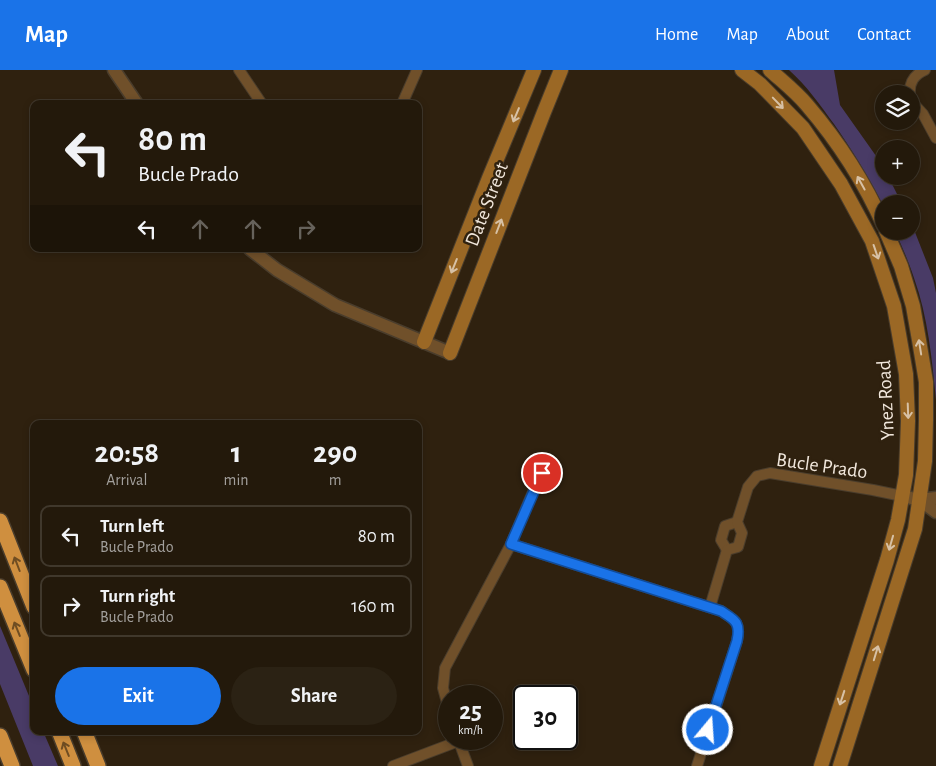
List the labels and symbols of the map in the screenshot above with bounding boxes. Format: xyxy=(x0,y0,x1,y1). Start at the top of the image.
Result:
one-way arrow xyxy=(772,96,784,109)
one-way arrow xyxy=(510,107,520,122)
street label: Date Street xyxy=(462,159,512,249)
one-way arrow xyxy=(856,175,866,190)
one-way arrow xyxy=(495,219,504,234)
one-way arrow xyxy=(872,244,881,260)
one-way arrow xyxy=(449,258,458,273)
one-way arrow xyxy=(915,339,925,355)
street label: Ynez Road xyxy=(874,359,898,440)
one-way arrow xyxy=(903,402,912,418)
street label: Bucle Prado xyxy=(775,450,869,482)
pin xyxy=(521,452,563,494)
one-way arrow xyxy=(886,535,896,551)
one-way arrow xyxy=(11,557,21,572)
one-way arrow xyxy=(12,622,21,637)
one-way arrow xyxy=(871,645,881,661)
speed limit sign: 30 xyxy=(513,685,578,750)
one-way arrow xyxy=(837,690,847,706)
position arrow xyxy=(681,703,733,755)
one-way arrow xyxy=(61,742,70,757)

